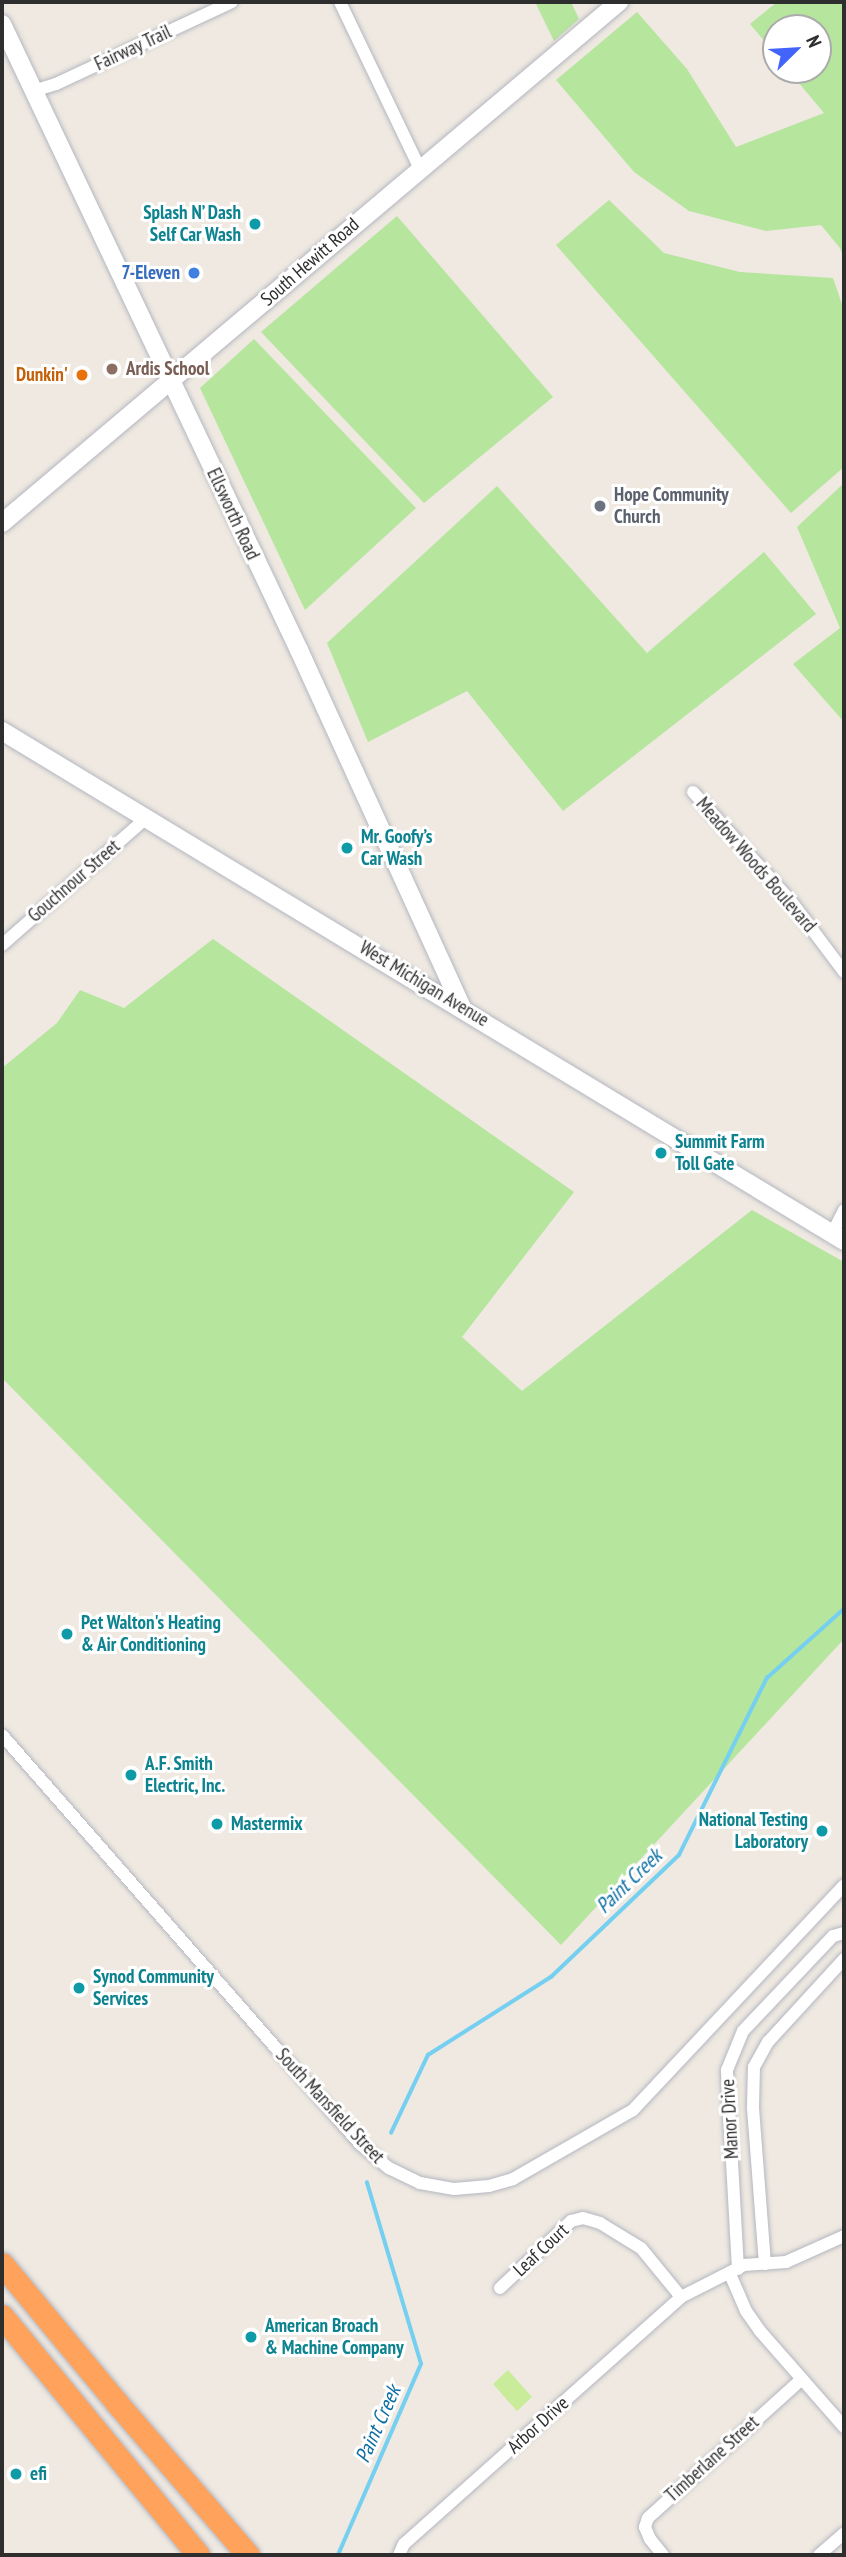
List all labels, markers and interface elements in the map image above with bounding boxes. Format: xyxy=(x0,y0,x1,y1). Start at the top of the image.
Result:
north arrow xyxy=(762,14,832,84)
street label: Fairway Trail xyxy=(91,20,175,76)
text: N xyxy=(801,32,827,51)
place label: Splash N’ Dash Self Car Wash xyxy=(142,202,241,246)
street label: South Hewitt Road xyxy=(256,213,364,311)
marker: Splash N’ Dash Self Car Wash xyxy=(247,216,263,232)
place label: 7-Eleven xyxy=(121,262,180,284)
marker: 7-Eleven xyxy=(186,265,202,281)
place label: Ardis School xyxy=(126,358,209,380)
marker: Ardis School xyxy=(104,361,120,377)
place label: Dunkin' xyxy=(16,364,68,386)
marker: Dunkin' xyxy=(74,367,90,383)
street label: Ellsworth Road xyxy=(202,465,264,563)
place label: Hope Community Church xyxy=(614,484,729,528)
marker: Hope Community Church xyxy=(592,498,608,514)
street label: Meadow Woods Boulevard xyxy=(691,793,821,937)
place label: Mr. Goofy’s Car Wash xyxy=(361,826,434,870)
street label: Gouchnour Street xyxy=(23,835,125,927)
marker: Mr. Goofy’s Car Wash xyxy=(339,840,355,856)
street label: West Michigan Avenue xyxy=(355,936,493,1032)
place label: Summit Farm Toll Gate xyxy=(675,1131,765,1175)
marker: Summit Farm Toll Gate xyxy=(653,1145,669,1161)
place label: Pet Walton's Heating & Air Conditioning xyxy=(81,1612,221,1656)
marker: Pet Walton's Heating & Air Conditioning xyxy=(59,1626,75,1642)
place label: A.F. Smith Electric, Inc. xyxy=(145,1753,226,1797)
marker: A.F. Smith Electric, Inc. xyxy=(123,1767,139,1783)
place label: National Testing Laboratory xyxy=(698,1809,808,1853)
place label: Mastermix xyxy=(231,1813,303,1835)
marker: Mastermix xyxy=(209,1816,225,1832)
marker: National Testing Laboratory xyxy=(814,1823,830,1839)
water label: Paint Creek xyxy=(591,1844,667,1918)
place label: Synod Community Services xyxy=(93,1966,214,2010)
marker: Synod Community Services xyxy=(71,1980,87,1996)
street label: South Mansfield Street xyxy=(271,2044,389,2168)
street label: Manor Drive xyxy=(717,2078,743,2160)
street label: Leaf Court xyxy=(509,2219,573,2281)
place label: American Broach & Machine Company xyxy=(265,2315,404,2359)
marker: American Broach & Machine Company xyxy=(243,2329,259,2345)
water label: Paint Creek xyxy=(350,2382,406,2466)
street label: Arbor Drive xyxy=(503,2392,573,2458)
street label: Timberlane Street xyxy=(661,2411,763,2507)
place label: efi xyxy=(30,2463,47,2485)
marker: efi xyxy=(8,2466,24,2482)

